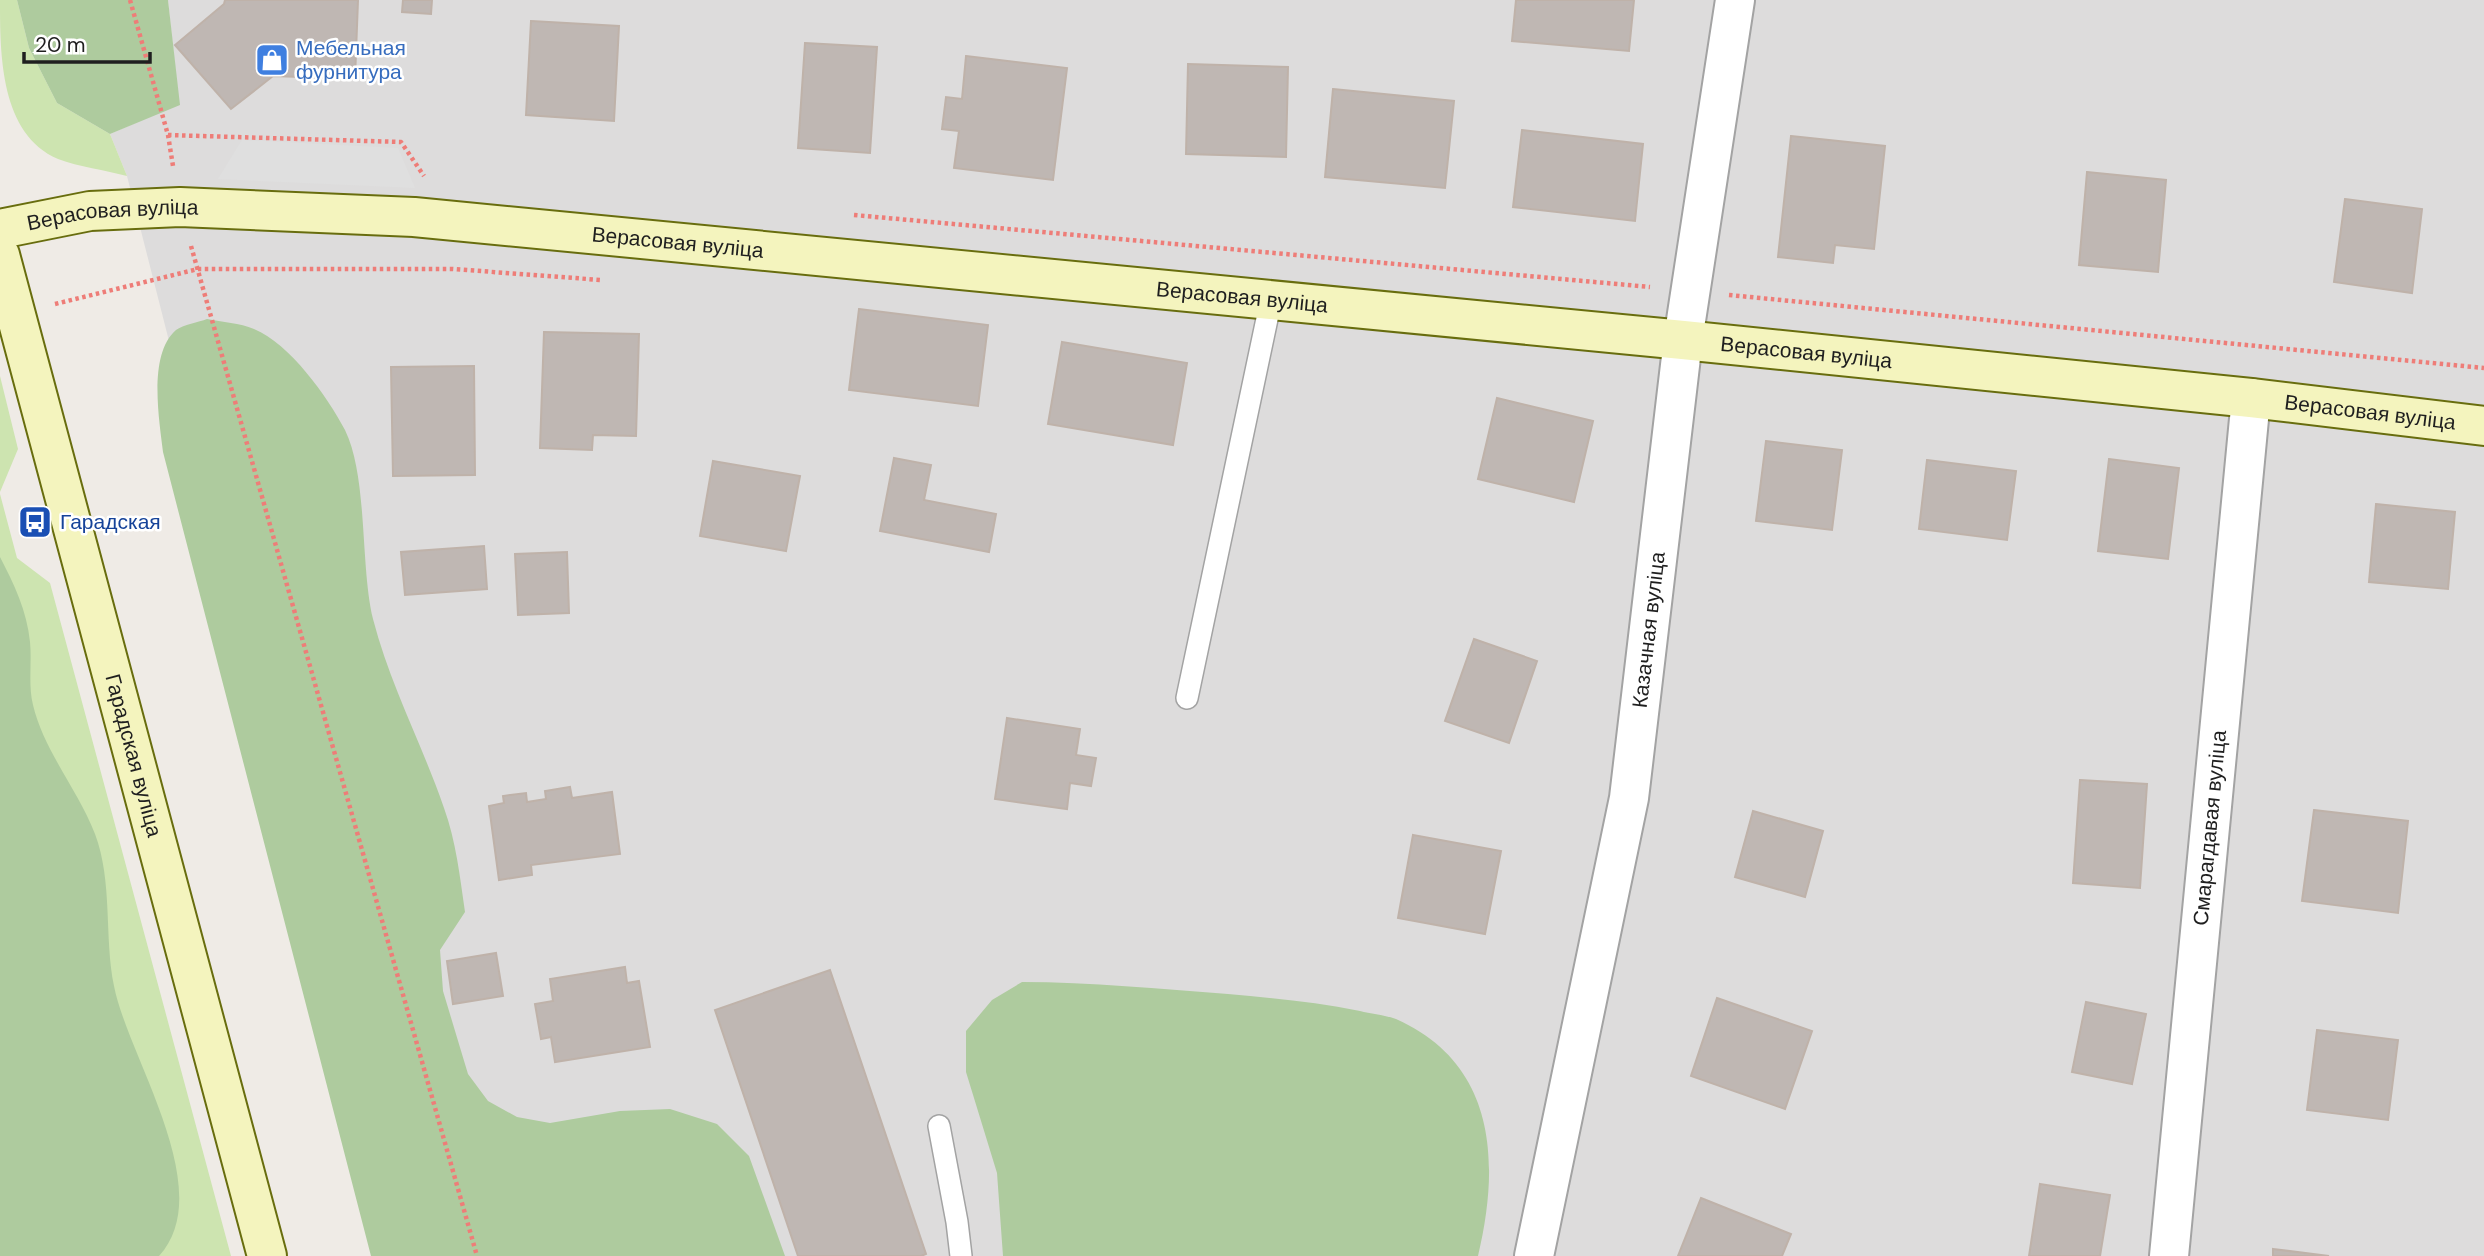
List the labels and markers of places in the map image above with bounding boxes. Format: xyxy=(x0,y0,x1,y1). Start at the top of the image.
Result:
place label: Мебельная фурнитура xyxy=(296,34,406,86)
shop icon: Мебельная фурнитура xyxy=(253,41,291,79)
bus stop icon: Гарадская xyxy=(16,503,54,541)
place label: Гарадская xyxy=(60,508,161,536)

